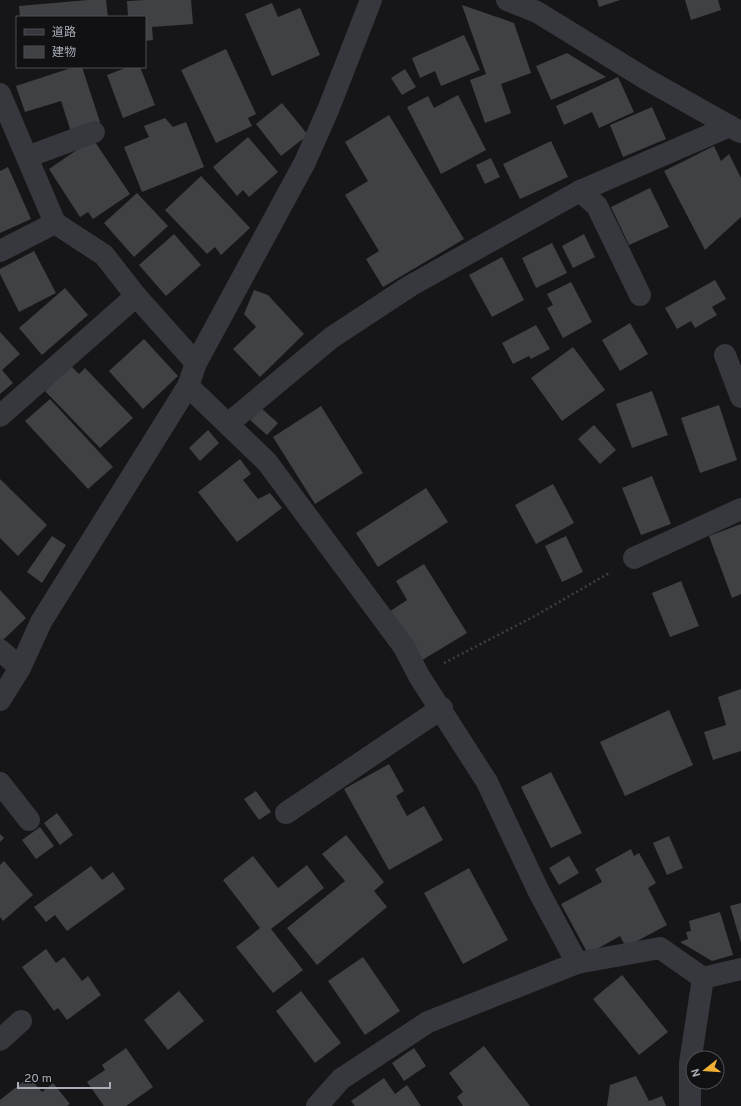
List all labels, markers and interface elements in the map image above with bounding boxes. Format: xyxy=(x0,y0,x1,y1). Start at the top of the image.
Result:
legend xyxy=(16,16,146,68)
text: 道路 xyxy=(52,25,76,41)
text: 建物 xyxy=(52,45,76,61)
north arrow xyxy=(685,1050,725,1090)
scale bar xyxy=(18,1064,110,1090)
text: N xyxy=(689,1067,704,1078)
text: 20 m xyxy=(24,1071,52,1087)

